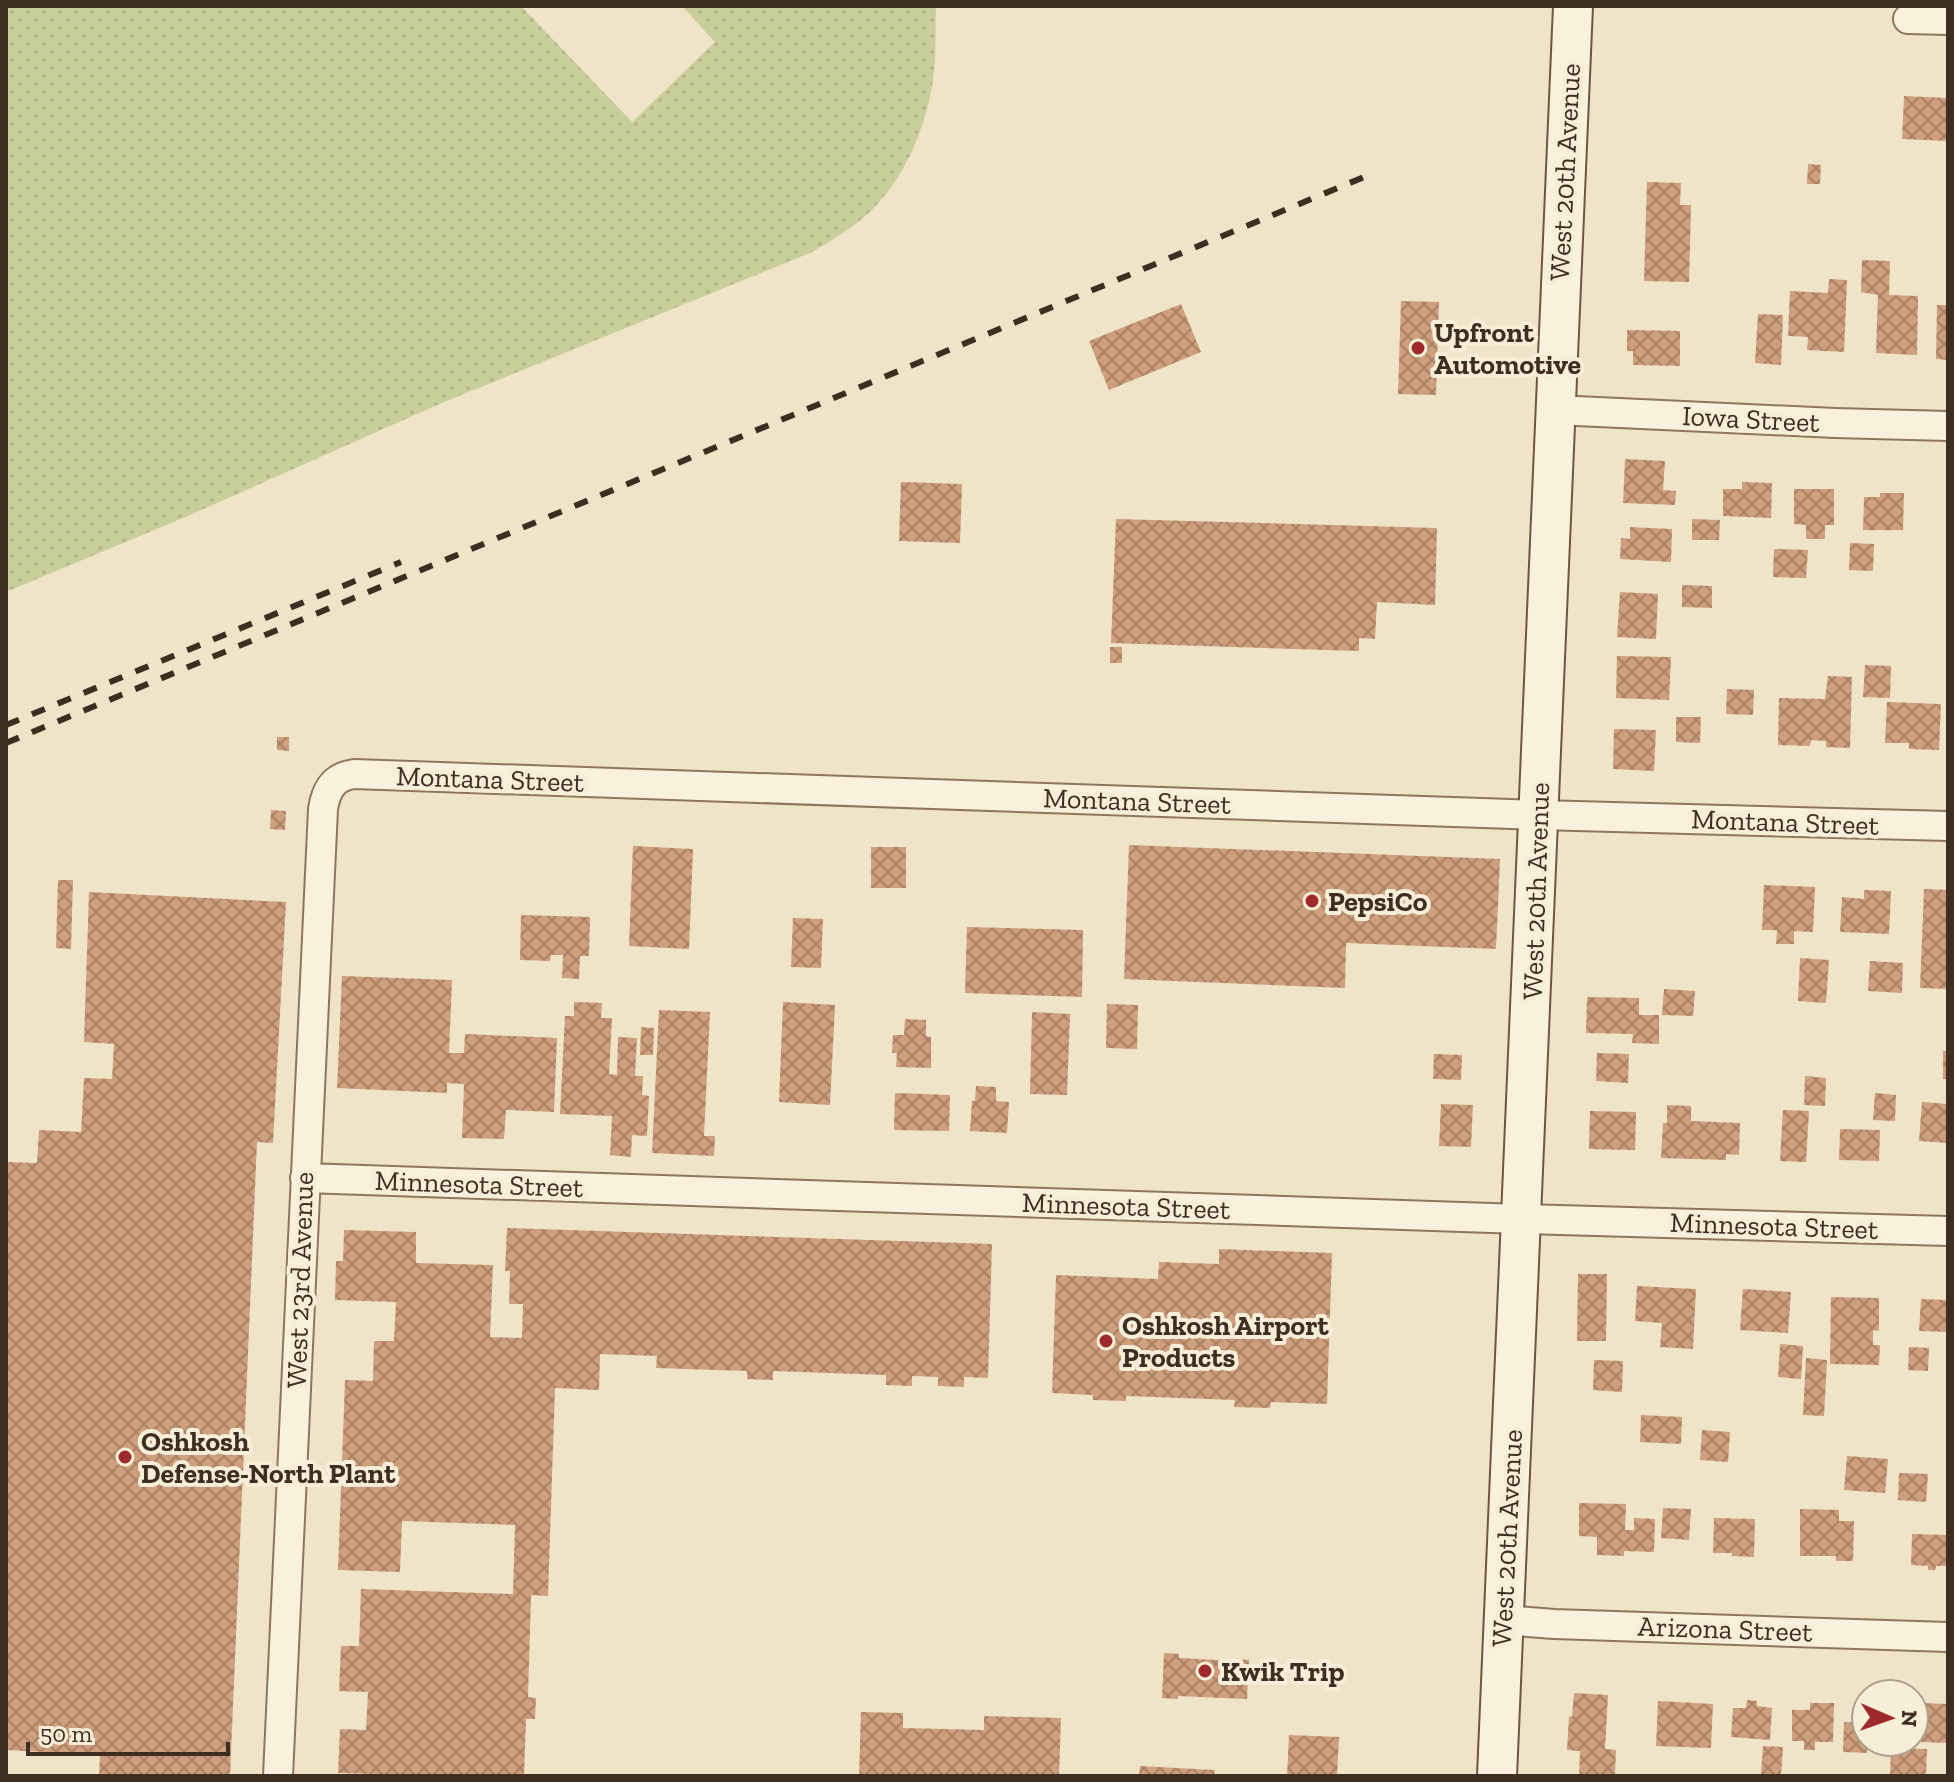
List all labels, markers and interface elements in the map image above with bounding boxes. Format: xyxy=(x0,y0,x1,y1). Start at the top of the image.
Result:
street label: West 20th Avenue xyxy=(1543,62,1587,282)
place label: Upfront Automotive xyxy=(1434,316,1581,381)
marker: Upfront Automotive xyxy=(1409,339,1427,357)
street label: Iowa Street xyxy=(1681,399,1821,439)
street label: Montana Street xyxy=(395,759,585,799)
street label: Montana Street xyxy=(1042,781,1232,821)
street label: West 20th Avenue xyxy=(1516,782,1556,1000)
street label: Montana Street xyxy=(1690,802,1880,842)
place label: PepsiCo xyxy=(1328,885,1428,918)
marker: PepsiCo xyxy=(1303,892,1321,910)
street label: Minnesota Street xyxy=(374,1164,584,1204)
street label: West 23rd Avenue xyxy=(280,1171,320,1389)
street label: Minnesota Street xyxy=(1021,1186,1231,1226)
street label: Minnesota Street xyxy=(1669,1206,1879,1246)
place label: Oshkosh Airport Products xyxy=(1122,1309,1330,1374)
marker: Oshkosh Airport Products xyxy=(1097,1332,1115,1350)
place label: Oshkosh Defense-North Plant xyxy=(141,1425,396,1490)
street label: West 20th Avenue xyxy=(1485,1428,1529,1648)
marker: Oshkosh Defense-North Plant xyxy=(116,1448,134,1466)
street label: Arizona Street xyxy=(1637,1609,1814,1649)
place label: Kwik Trip xyxy=(1221,1655,1344,1688)
marker: Kwik Trip xyxy=(1196,1662,1214,1680)
north arrow xyxy=(1850,1678,1930,1758)
scale bar xyxy=(28,1706,228,1756)
text: N xyxy=(1896,1710,1923,1728)
text: 50 m xyxy=(40,1719,93,1748)

